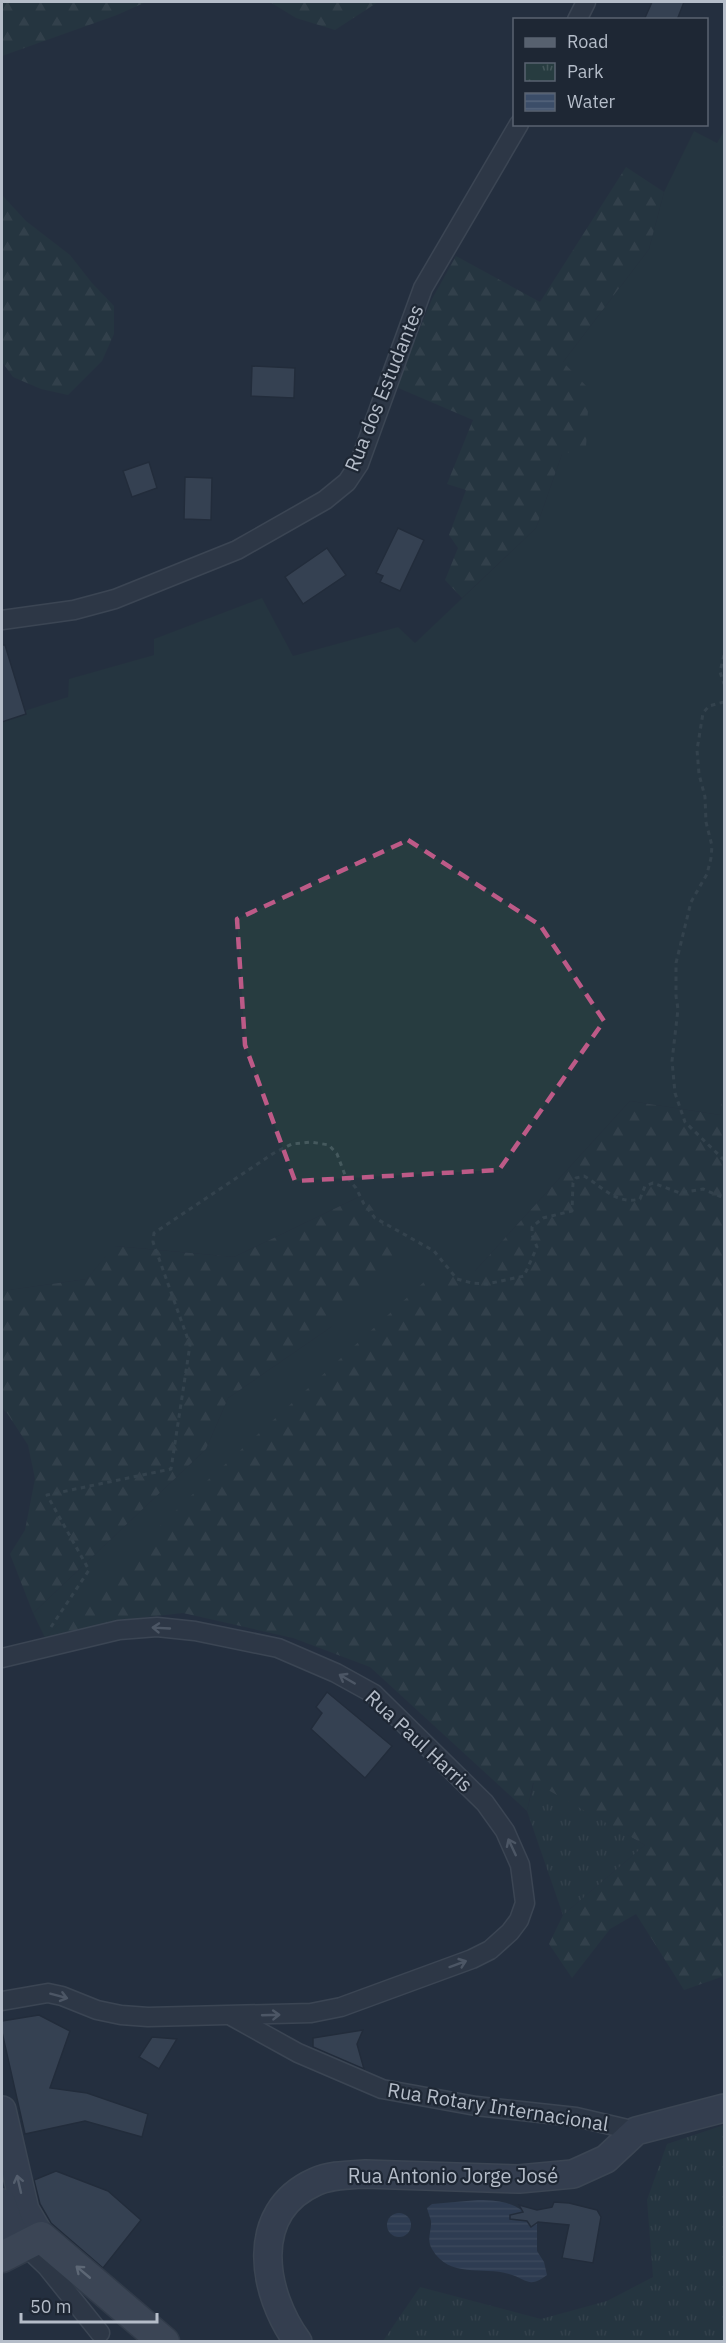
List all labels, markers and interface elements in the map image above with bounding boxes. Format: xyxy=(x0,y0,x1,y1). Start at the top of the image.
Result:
legend xyxy=(513,18,708,126)
text: Road xyxy=(567,30,608,53)
text: Park xyxy=(567,60,604,83)
text: Water xyxy=(567,90,616,113)
street label: Rua dos Estudantes xyxy=(338,300,429,475)
one-way arrow xyxy=(152,1623,171,1634)
one-way arrow xyxy=(339,1673,356,1685)
street label: Rua Paul Harris xyxy=(360,1684,479,1798)
one-way arrow xyxy=(505,1838,517,1856)
one-way arrow xyxy=(448,1958,467,1969)
one-way arrow xyxy=(49,1991,68,2002)
one-way arrow xyxy=(261,2009,281,2020)
street label: Rua Rotary Internacional xyxy=(386,2076,611,2137)
street label: Rua Antonio Jorge José xyxy=(348,2162,558,2189)
one-way arrow xyxy=(12,2174,24,2193)
one-way arrow xyxy=(76,2265,91,2279)
scale bar xyxy=(21,2286,158,2324)
text: 50 m xyxy=(30,2295,72,2318)

